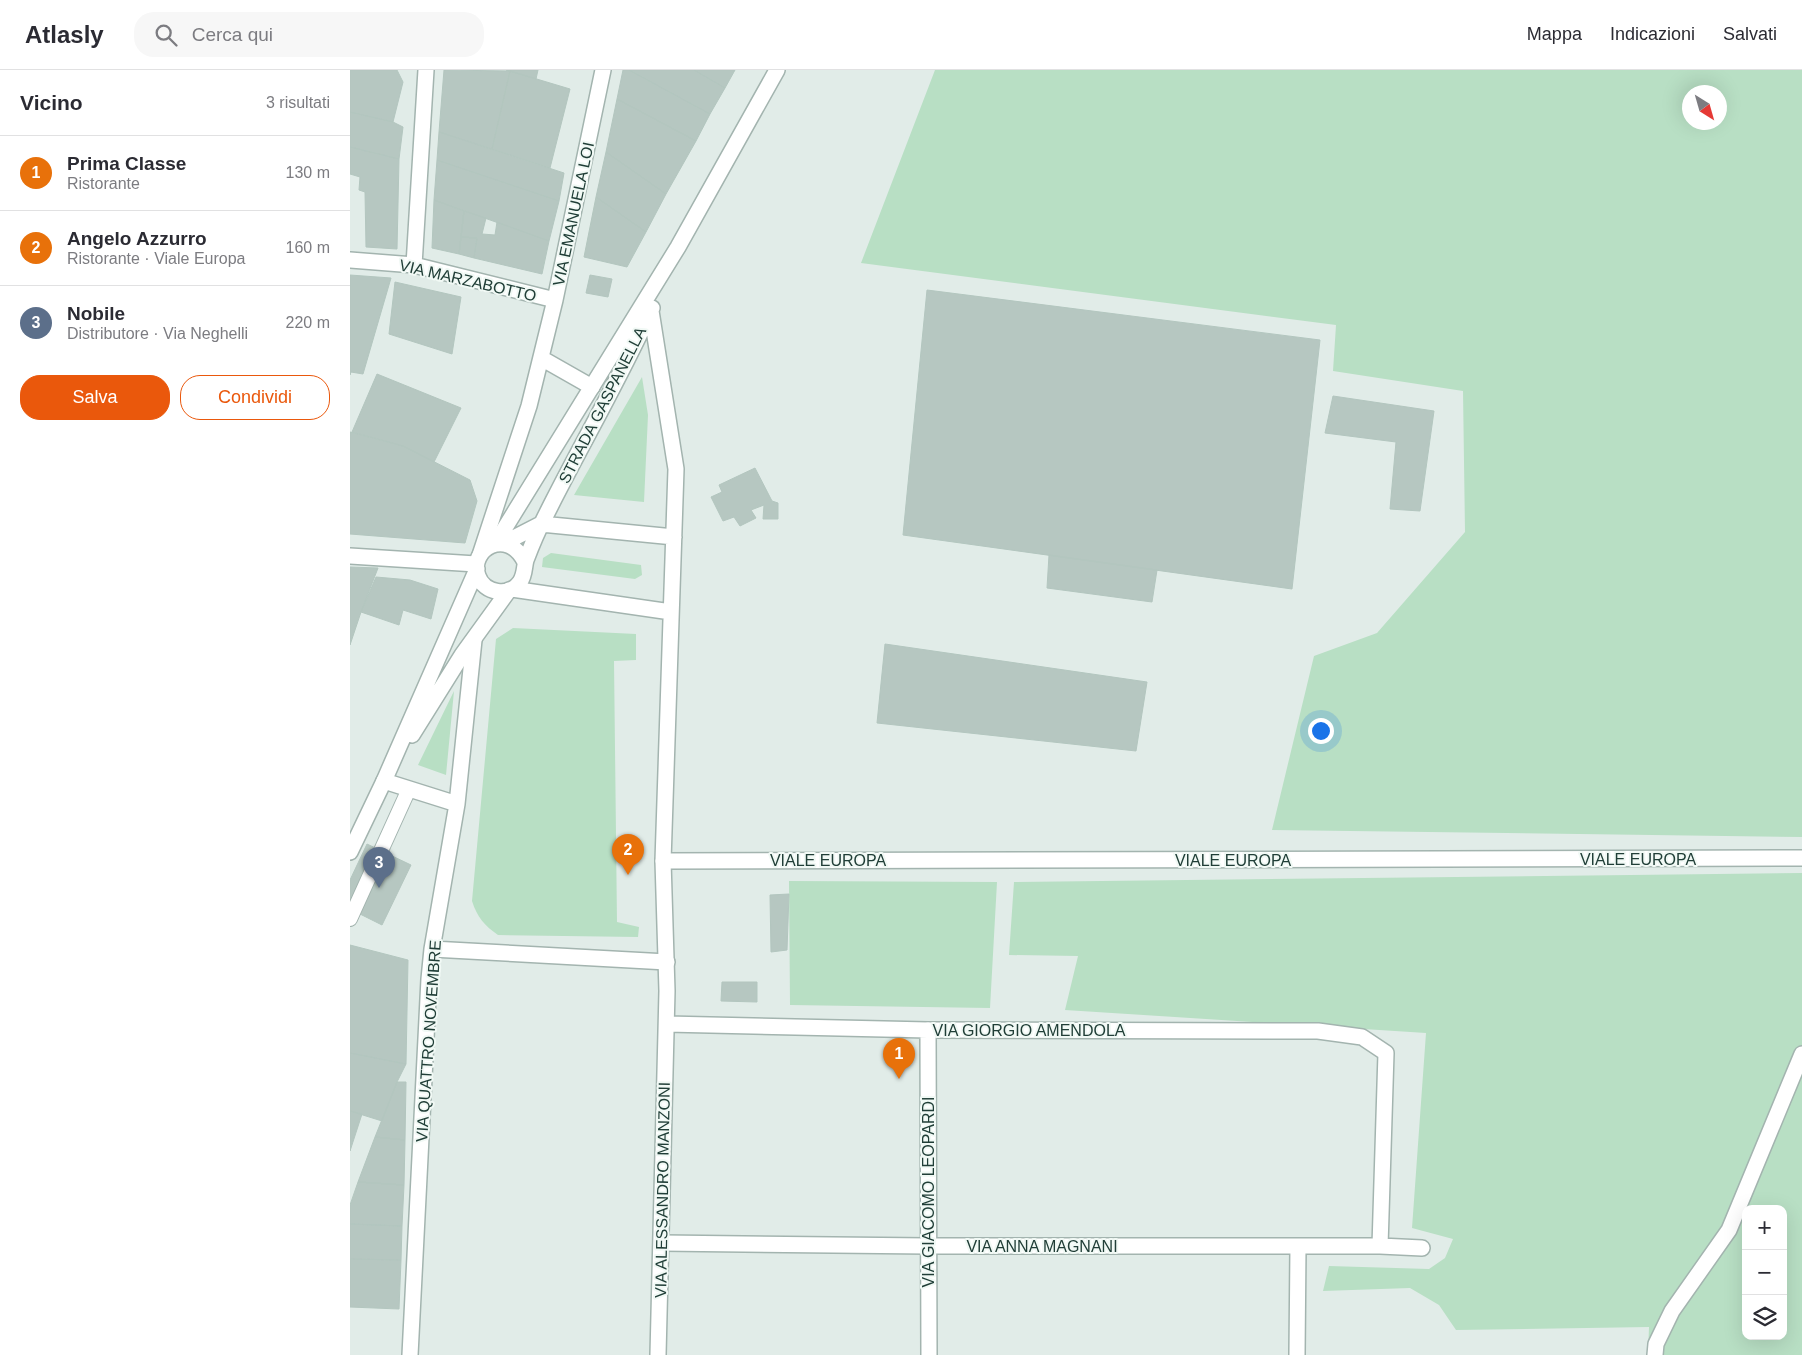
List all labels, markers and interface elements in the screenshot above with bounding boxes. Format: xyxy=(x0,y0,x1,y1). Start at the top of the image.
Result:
search box xyxy=(134,12,484,57)
text: Atlasly xyxy=(25,21,104,48)
icon: search xyxy=(152,21,180,49)
text: Cerca qui xyxy=(192,24,273,45)
text: Mappa xyxy=(1527,24,1582,44)
text: Indicazioni xyxy=(1610,24,1695,44)
text: Salvati xyxy=(1723,24,1777,44)
north arrow xyxy=(1682,85,1727,130)
text: Vicino xyxy=(20,91,83,114)
text: 3 risultati xyxy=(266,94,330,111)
street label: VIA EMANUELA LOI xyxy=(550,141,597,288)
text: Prima Classe xyxy=(67,153,186,174)
text: 1 xyxy=(32,164,40,181)
text: 130 m xyxy=(286,164,330,181)
text: Ristorante xyxy=(67,175,140,192)
text: Angelo Azzurro xyxy=(67,228,207,249)
text: 2 xyxy=(32,239,40,256)
text: 160 m xyxy=(286,239,330,256)
text: Ristorante · Viale Europa xyxy=(67,250,245,267)
street label: VIA MARZABOTTO xyxy=(398,256,538,305)
text: Nobile xyxy=(67,303,125,324)
text: 3 xyxy=(32,314,40,331)
text: 220 m xyxy=(286,314,330,331)
street label: STRADA GASPANELLA xyxy=(556,324,649,486)
text: Distributore · Via Neghelli xyxy=(67,325,248,342)
button: Salva xyxy=(20,375,170,420)
button: Condividi xyxy=(180,375,330,420)
your location xyxy=(1308,718,1334,744)
pin: 2 xyxy=(612,834,644,875)
pin: 3 xyxy=(363,847,395,888)
street label: VIALE EUROPA xyxy=(1580,851,1696,868)
street label: VIALE EUROPA xyxy=(770,852,886,869)
street label: VIALE EUROPA xyxy=(1175,852,1291,869)
street label: VIA QUATTRO NOVEMBRE xyxy=(413,939,444,1143)
street label: VIA GIORGIO AMENDOLA xyxy=(933,1022,1126,1039)
pin: 1 xyxy=(883,1038,915,1079)
street label: VIA ALESSANDRO MANZONI xyxy=(652,1082,673,1298)
street label: VIA GIACOMO LEOPARDI xyxy=(920,1097,937,1287)
map controls xyxy=(1742,1205,1787,1340)
button: + xyxy=(1742,1205,1787,1250)
street label: VIA ANNA MAGNANI xyxy=(966,1238,1118,1255)
button: − xyxy=(1742,1250,1787,1295)
button: layers xyxy=(1742,1295,1787,1340)

